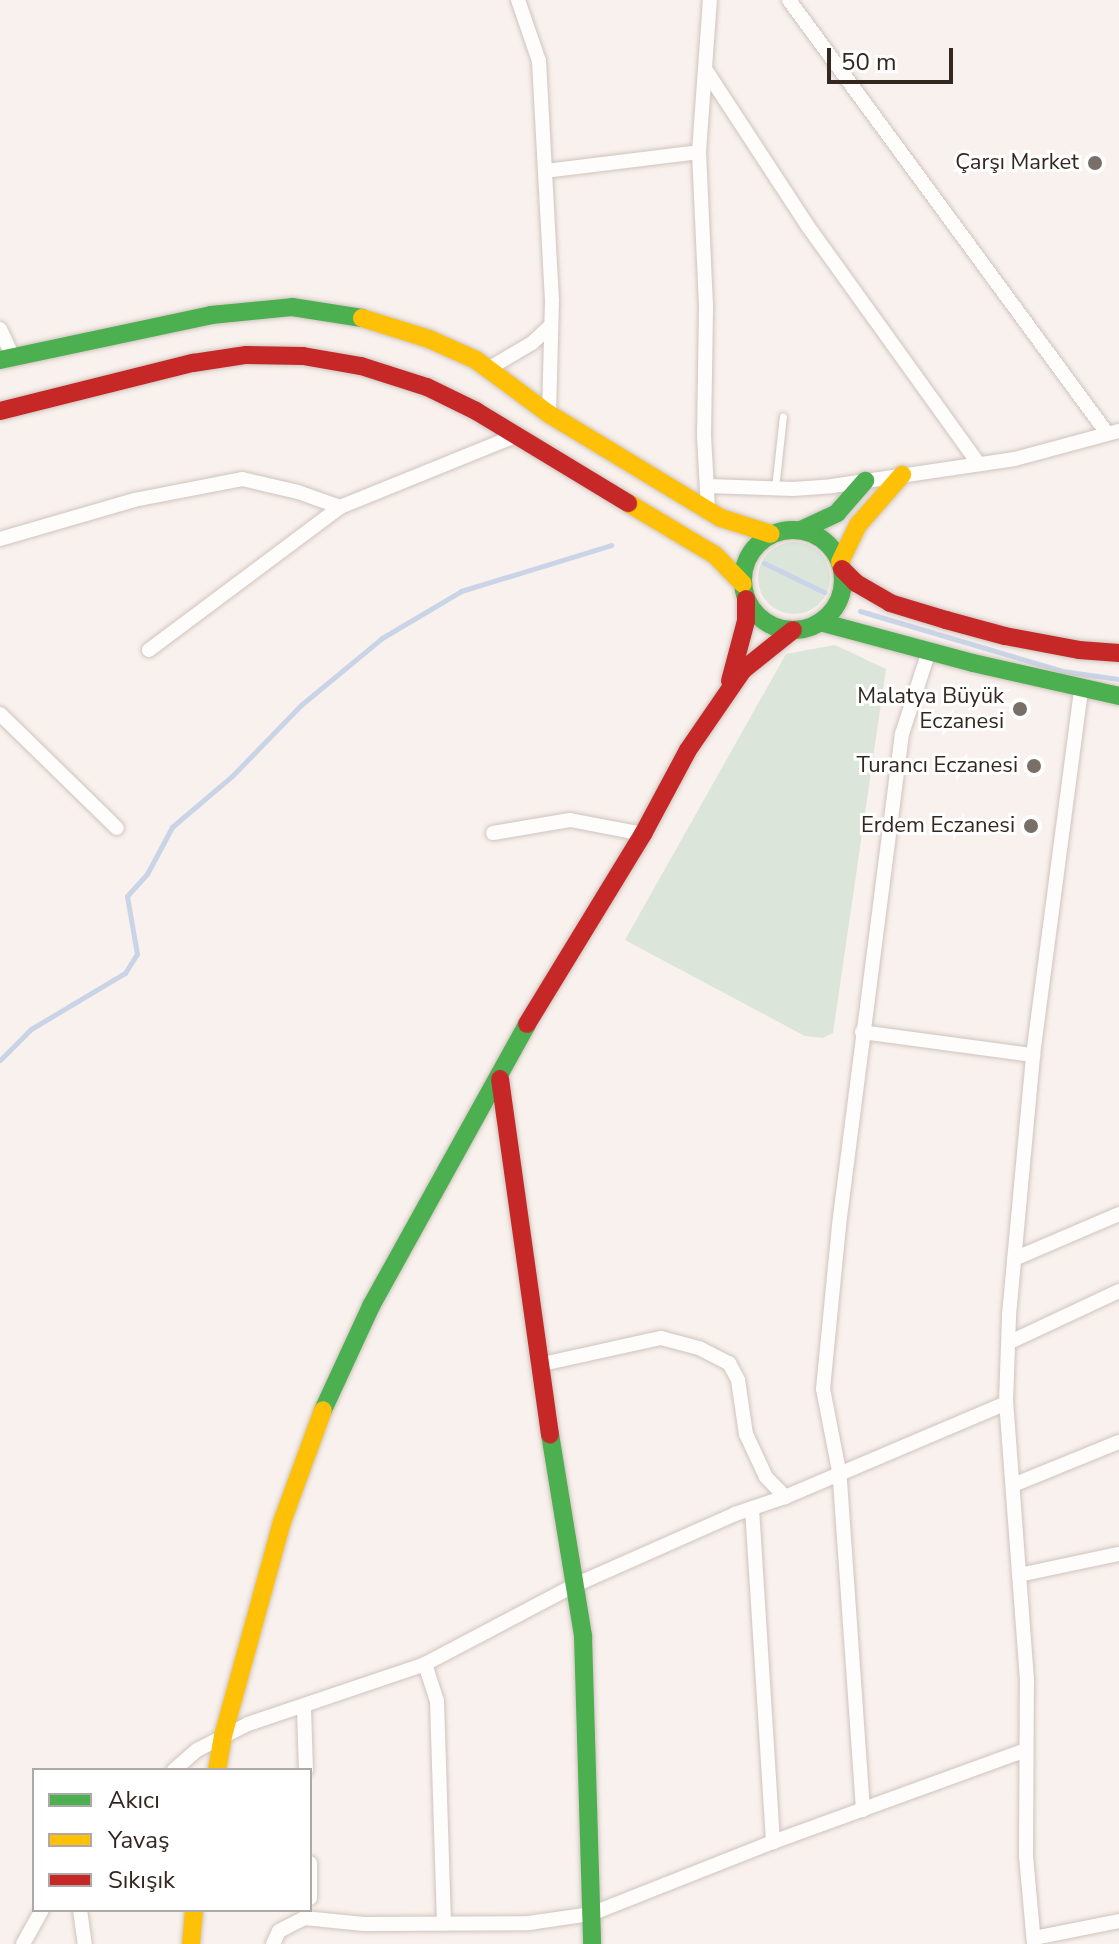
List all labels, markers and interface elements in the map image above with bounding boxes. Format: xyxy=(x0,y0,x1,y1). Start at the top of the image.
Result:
scale bar xyxy=(831,32,957,82)
text: 50 m xyxy=(841,46,897,78)
place label: Çarşı Market xyxy=(955,150,1079,176)
marker: Çarşı Market xyxy=(1086,154,1104,172)
place label: Malatya Büyük Eczanesi xyxy=(857,683,1004,734)
marker: Malatya Büyük Eczanesi xyxy=(1011,700,1029,718)
place label: Turancı Eczanesi xyxy=(857,753,1018,779)
marker: Turancı Eczanesi xyxy=(1025,757,1043,775)
place label: Erdem Eczanesi xyxy=(861,813,1015,839)
marker: Erdem Eczanesi xyxy=(1022,817,1040,835)
legend xyxy=(32,1768,312,1912)
text: Akıcı xyxy=(108,1784,160,1816)
text: Yavaş xyxy=(108,1824,169,1856)
text: Sıkışık xyxy=(108,1864,175,1896)

